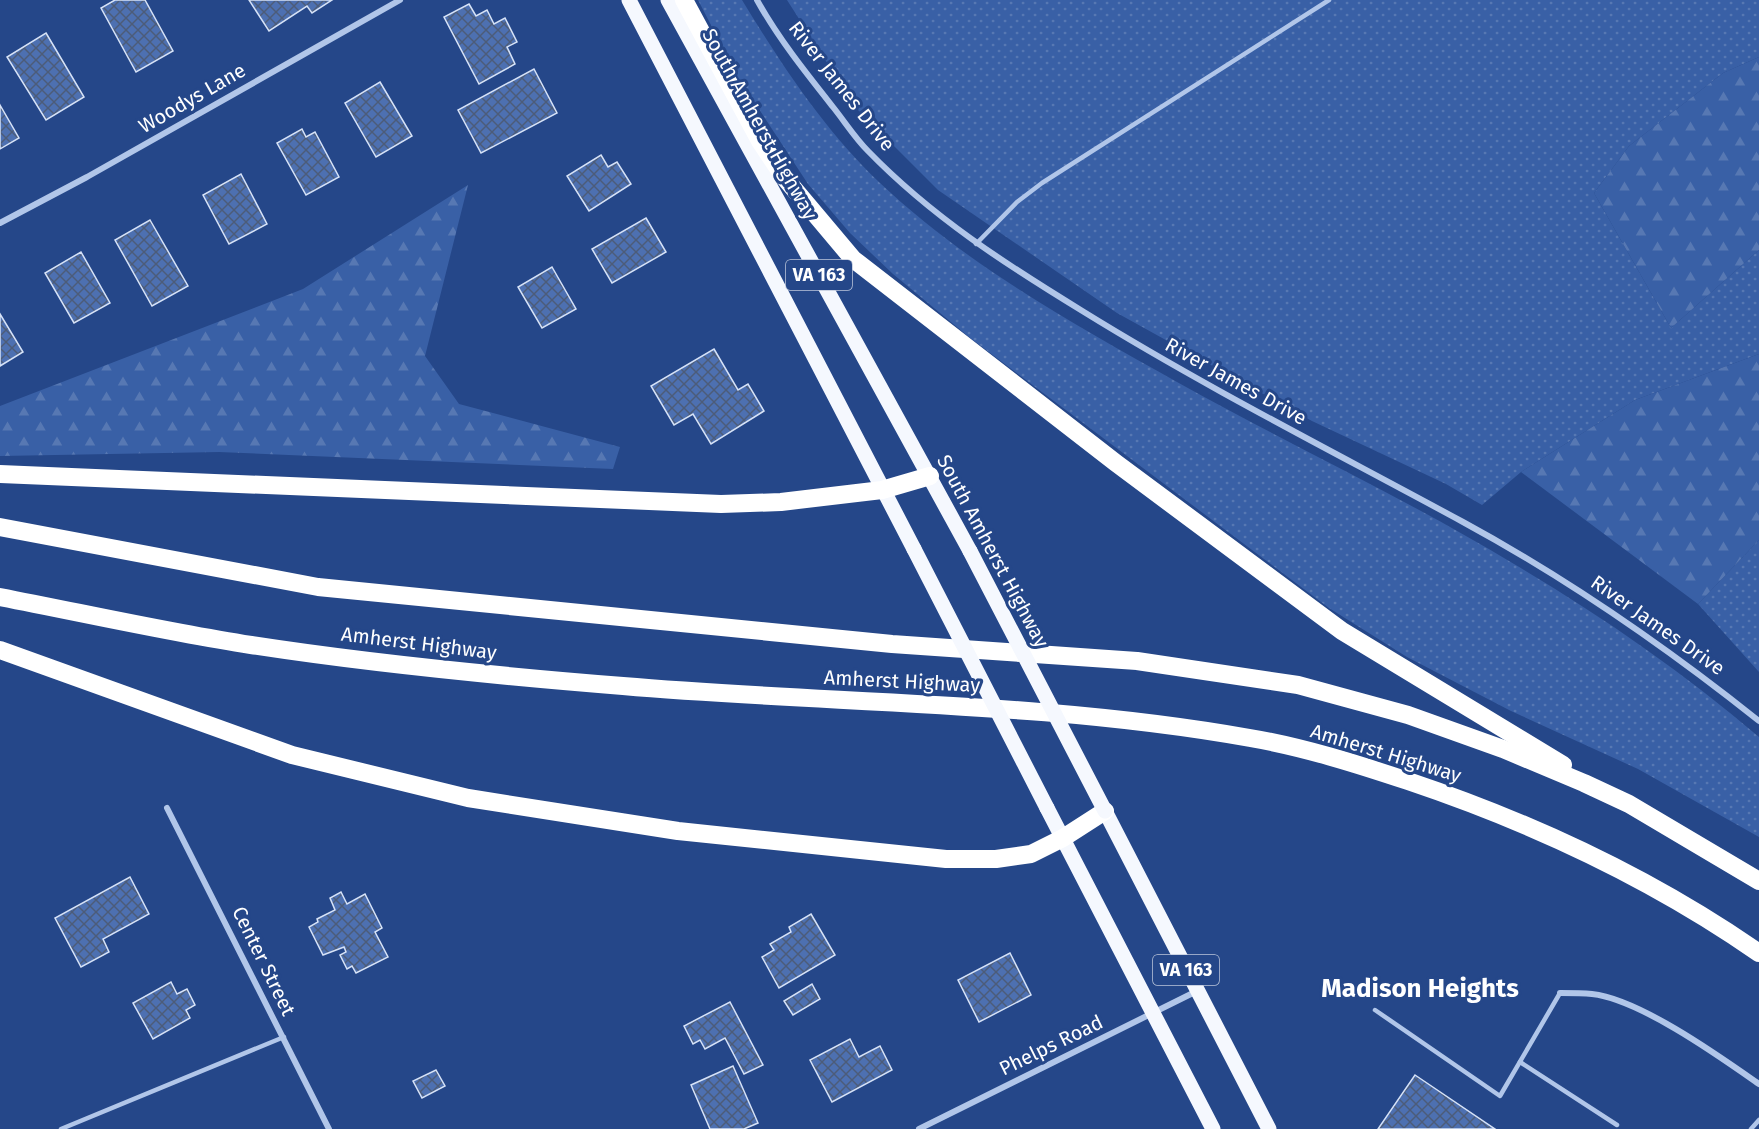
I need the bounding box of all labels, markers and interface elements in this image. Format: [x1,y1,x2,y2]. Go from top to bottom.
street label: River James Drive [784,16,900,156]
street label: South Amherst Highway [697,24,823,224]
street label: Woodys Lane [134,58,250,138]
road number: VA 163 [786,260,852,290]
street label: River James Drive [1161,332,1311,430]
street label: South Amherst Highway [932,451,1054,652]
street label: River James Drive [1586,570,1730,680]
street label: Amherst Highway [340,622,498,664]
street label: Amherst Highway [823,665,981,697]
street label: Amherst Highway [1308,719,1464,787]
street label: Center Street [227,902,301,1020]
road number: VA 163 [1153,955,1219,985]
district label: Madison Heights [1321,973,1519,1004]
street label: Phelps Road [995,1010,1107,1080]

